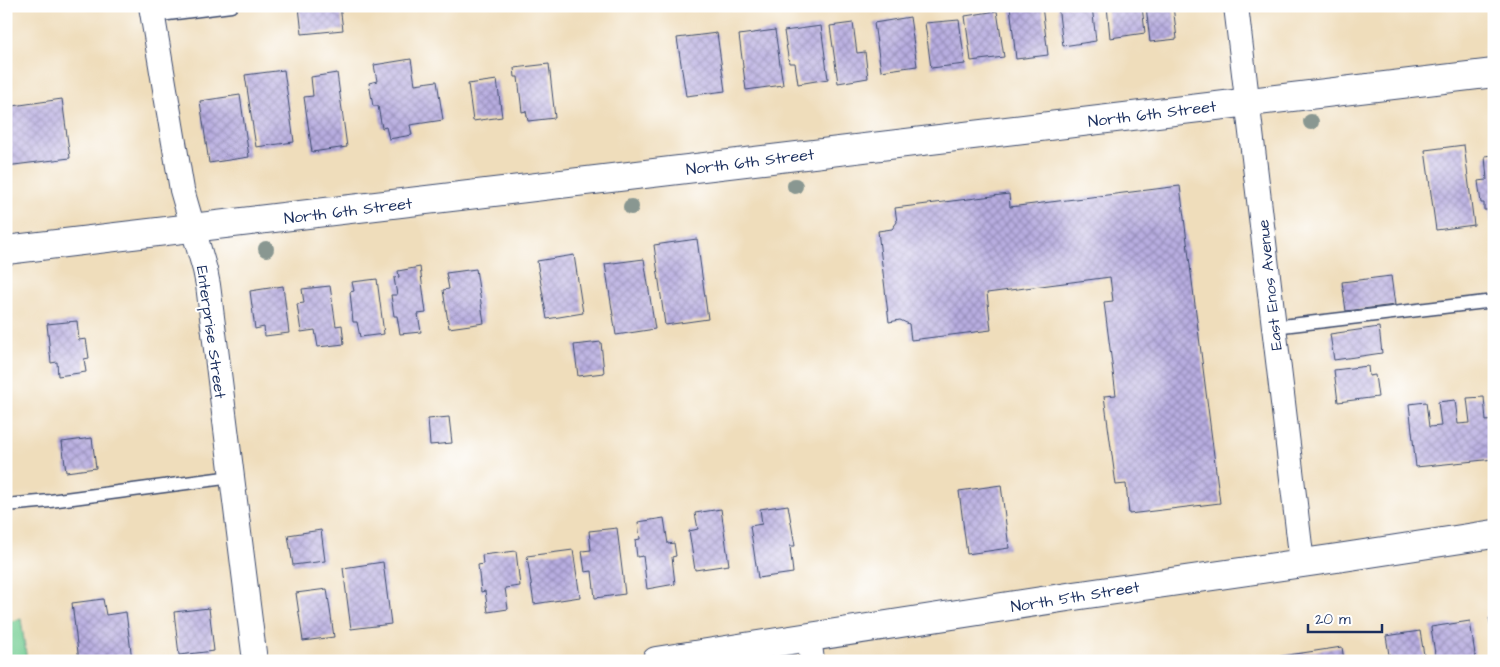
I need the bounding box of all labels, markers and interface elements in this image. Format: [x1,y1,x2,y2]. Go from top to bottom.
street label: North 6th Street [1087,95,1218,133]
street label: North 6th Street [685,143,816,181]
street label: North 6th Street [283,192,414,230]
street label: East Enos Avenue [1252,218,1288,351]
street label: Enterprise Street [191,264,231,401]
street label: North 5th Street [1009,576,1142,618]
scale bar [1308,602,1381,634]
text: 20 m [1315,609,1351,630]

